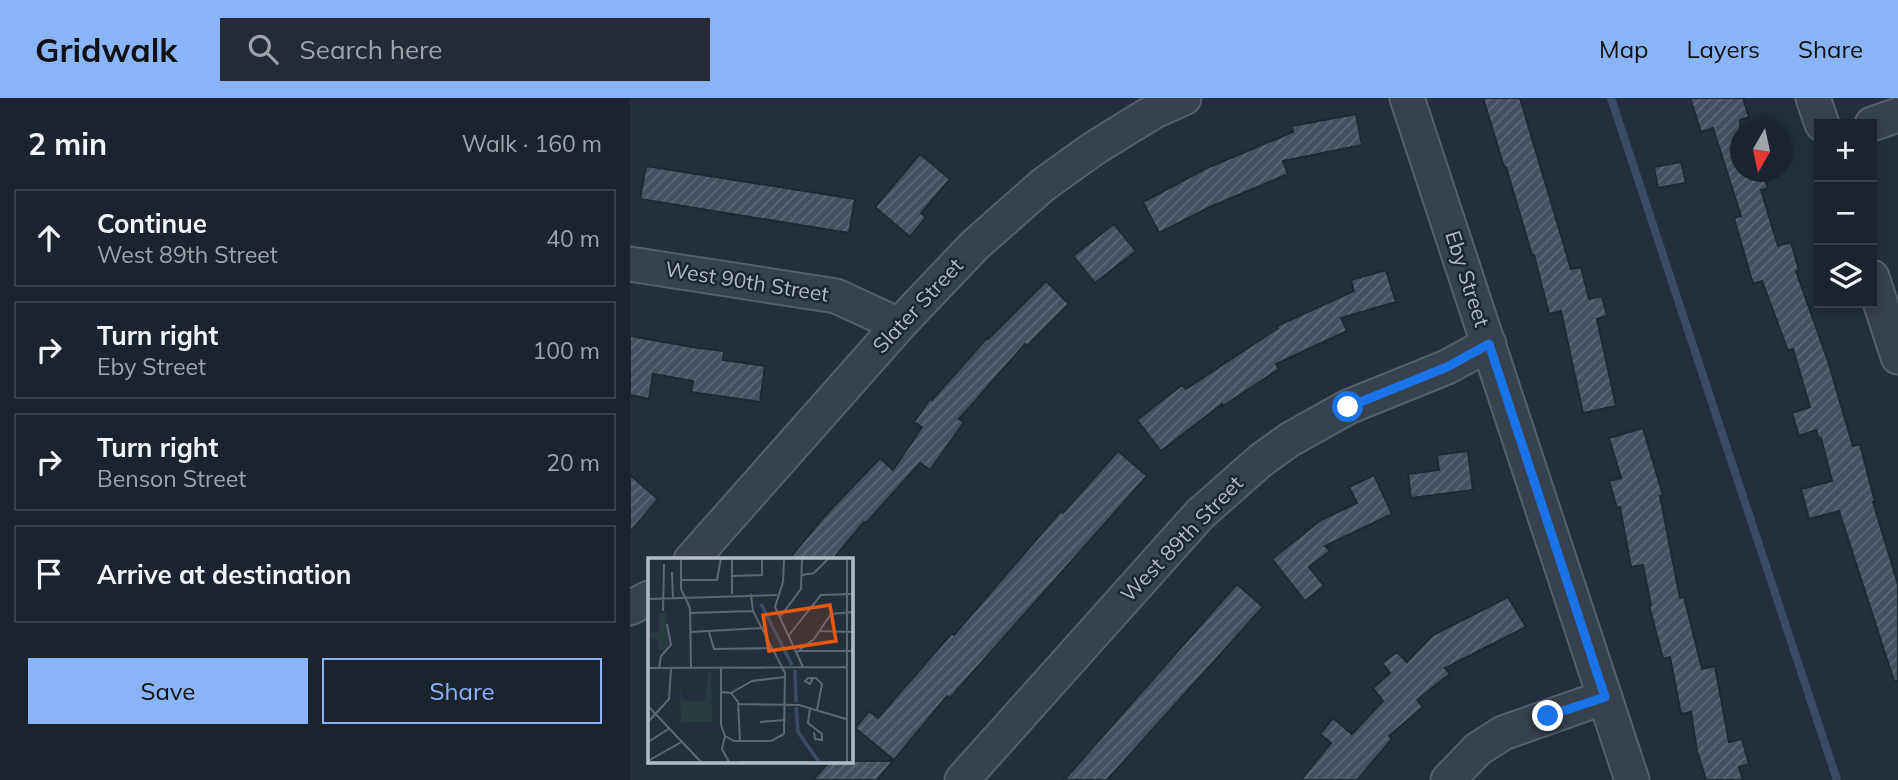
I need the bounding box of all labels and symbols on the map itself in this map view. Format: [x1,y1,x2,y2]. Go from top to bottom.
north arrow [1730,119,1793,182]
street label: Eby Street [1440,227,1496,330]
street label: Slater Street [867,252,968,358]
street label: West 90th Street [664,255,831,307]
route start [1332,391,1363,422]
street label: West 89th Street [1115,470,1248,607]
inset map [648,558,852,762]
route end [1532,700,1563,731]

